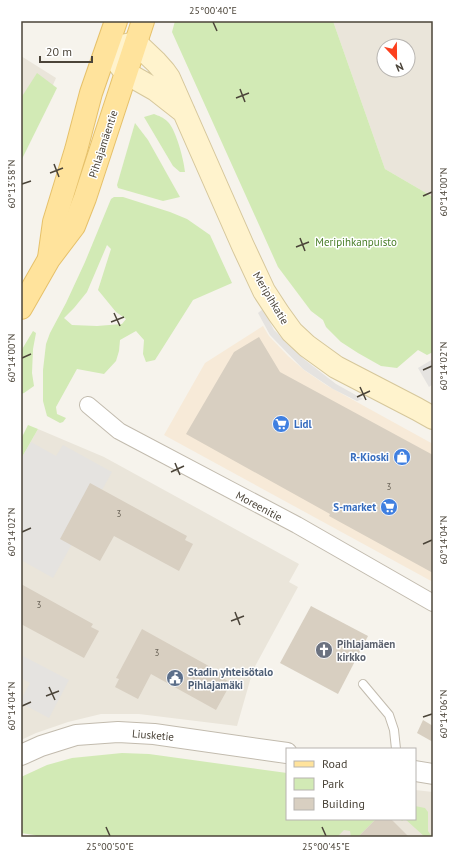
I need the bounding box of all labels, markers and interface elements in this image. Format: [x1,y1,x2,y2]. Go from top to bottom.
text: 25°00'40"E [189,4,237,17]
scale bar [40,38,92,64]
north arrow [376,38,416,78]
text: 20 m [46,44,72,59]
text: N [394,59,406,75]
street label: Pihlajamäentie [85,108,121,180]
text: 60°13'58"N [5,159,18,209]
text: 60°14'00"N [437,167,450,217]
park label: Meripihkanpuisto [315,235,397,249]
street label: Meripihkatie [250,269,292,327]
text: 60°14'00"N [5,333,18,383]
text: 60°14'02"N [437,341,450,391]
supermarket icon: Lidl [271,414,291,434]
place label: Lidl [294,417,313,431]
shop icon: R-Kioski [392,447,412,467]
place label: R-Kioski [350,450,389,464]
house number: 3 [387,481,392,492]
street label: Moreenitie [233,488,285,524]
supermarket icon: S-market [379,497,399,517]
place label: S-market [333,500,376,514]
text: 60°14'02"N [5,507,18,557]
house number: 3 [117,508,122,519]
text: 60°14'04"N [437,515,450,565]
house number: 3 [37,599,42,610]
place label: Pihlajamäen kirkko [337,637,395,664]
church icon: Pihlajamäen kirkko [314,640,334,660]
house number: 3 [155,647,160,658]
place label: Stadin yhteisötalo Pihlajamäki [188,665,273,692]
public building icon: Stadin yhteisötalo Pihlajamäki [165,668,185,688]
text: 60°14'04"N [5,681,18,731]
text: 60°14'06"N [437,689,450,739]
street label: Liusketie [131,726,175,744]
legend [286,748,416,820]
text: Road [322,756,347,771]
text: Park [322,776,344,791]
text: Building [322,796,365,811]
text: 25°00'50"E [86,840,134,853]
text: 25°00'45"E [302,840,350,853]

